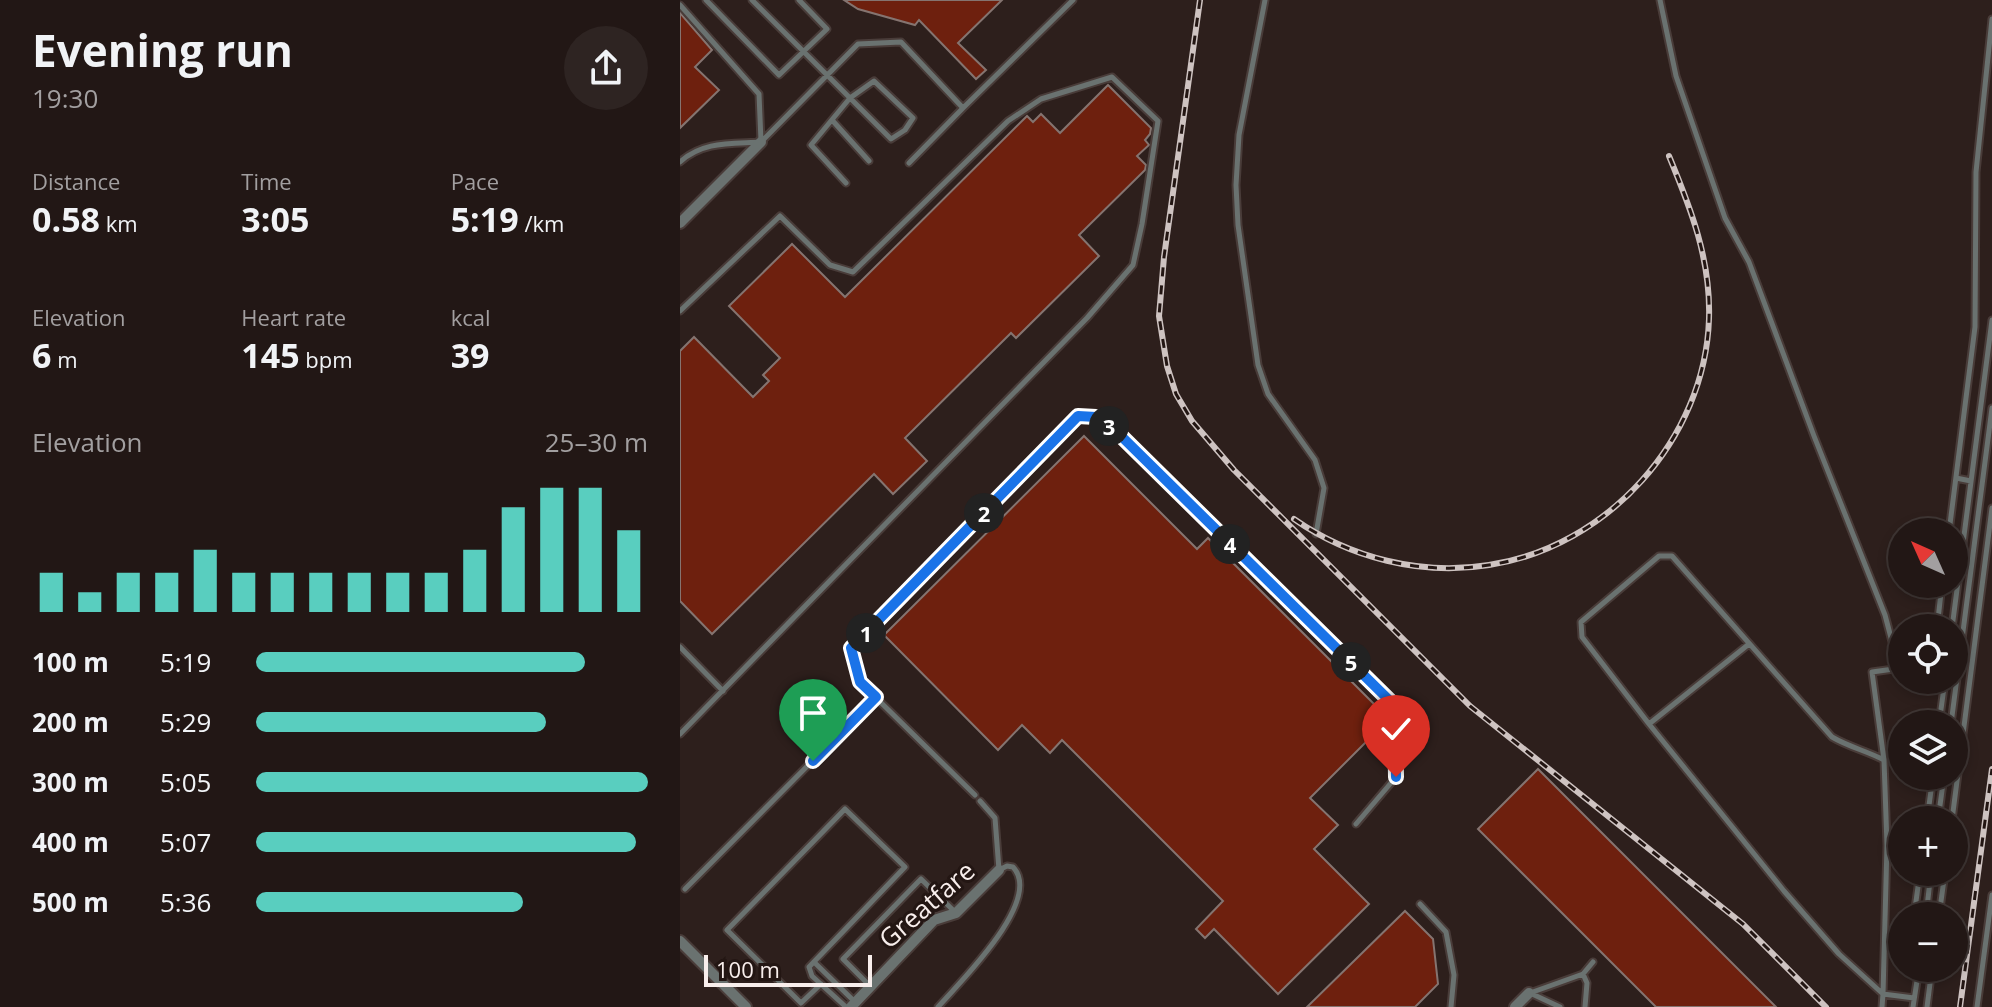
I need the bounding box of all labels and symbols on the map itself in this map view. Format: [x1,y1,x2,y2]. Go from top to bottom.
pin: 3 [1089,406,1129,446]
pin: 2 [964,493,1004,533]
north arrow [1888,518,1968,598]
pin: 4 [1210,524,1250,564]
pin: 1 [846,613,886,653]
pin: 5 [1331,642,1371,682]
pin [779,679,847,761]
pin [1362,695,1430,777]
street label: Greatfare [871,853,982,956]
scale bar [704,951,872,987]

